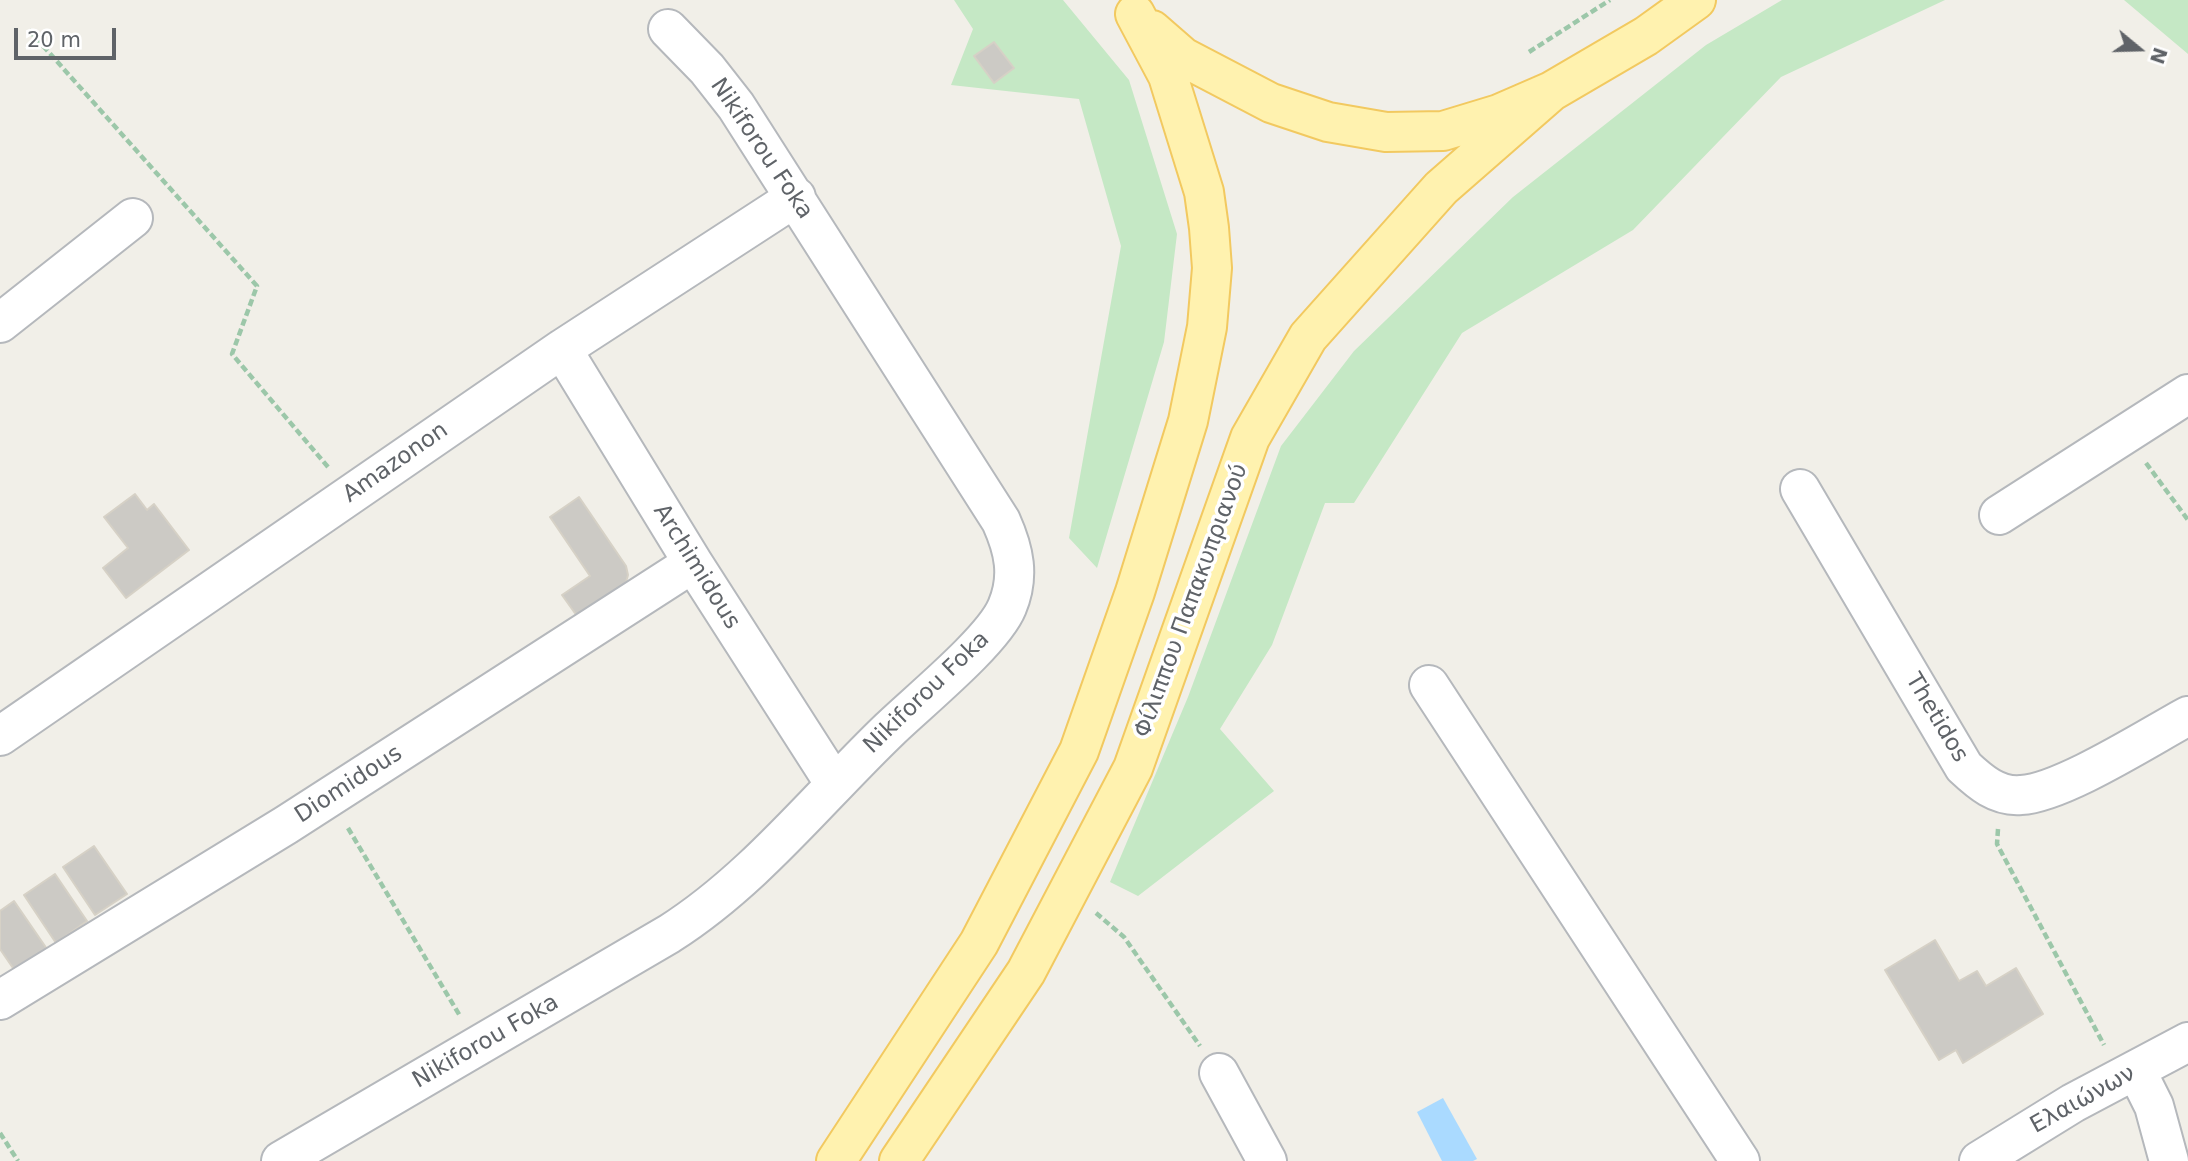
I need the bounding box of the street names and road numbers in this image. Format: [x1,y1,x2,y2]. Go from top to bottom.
street label: Nikiforou Foka [704,73,818,225]
street label: Amazonon [338,417,454,509]
street label: Φίλιππου Παπακυπριανού [1130,460,1254,742]
street label: Archimidous [647,499,745,635]
street label: Nikiforou Foka [858,626,996,760]
street label: Thetidos [1899,669,1973,767]
street label: Diomidous [290,740,408,830]
street label: Nikiforou Foka [408,989,564,1095]
street label: Ελαιώνων [2026,1060,2140,1140]

